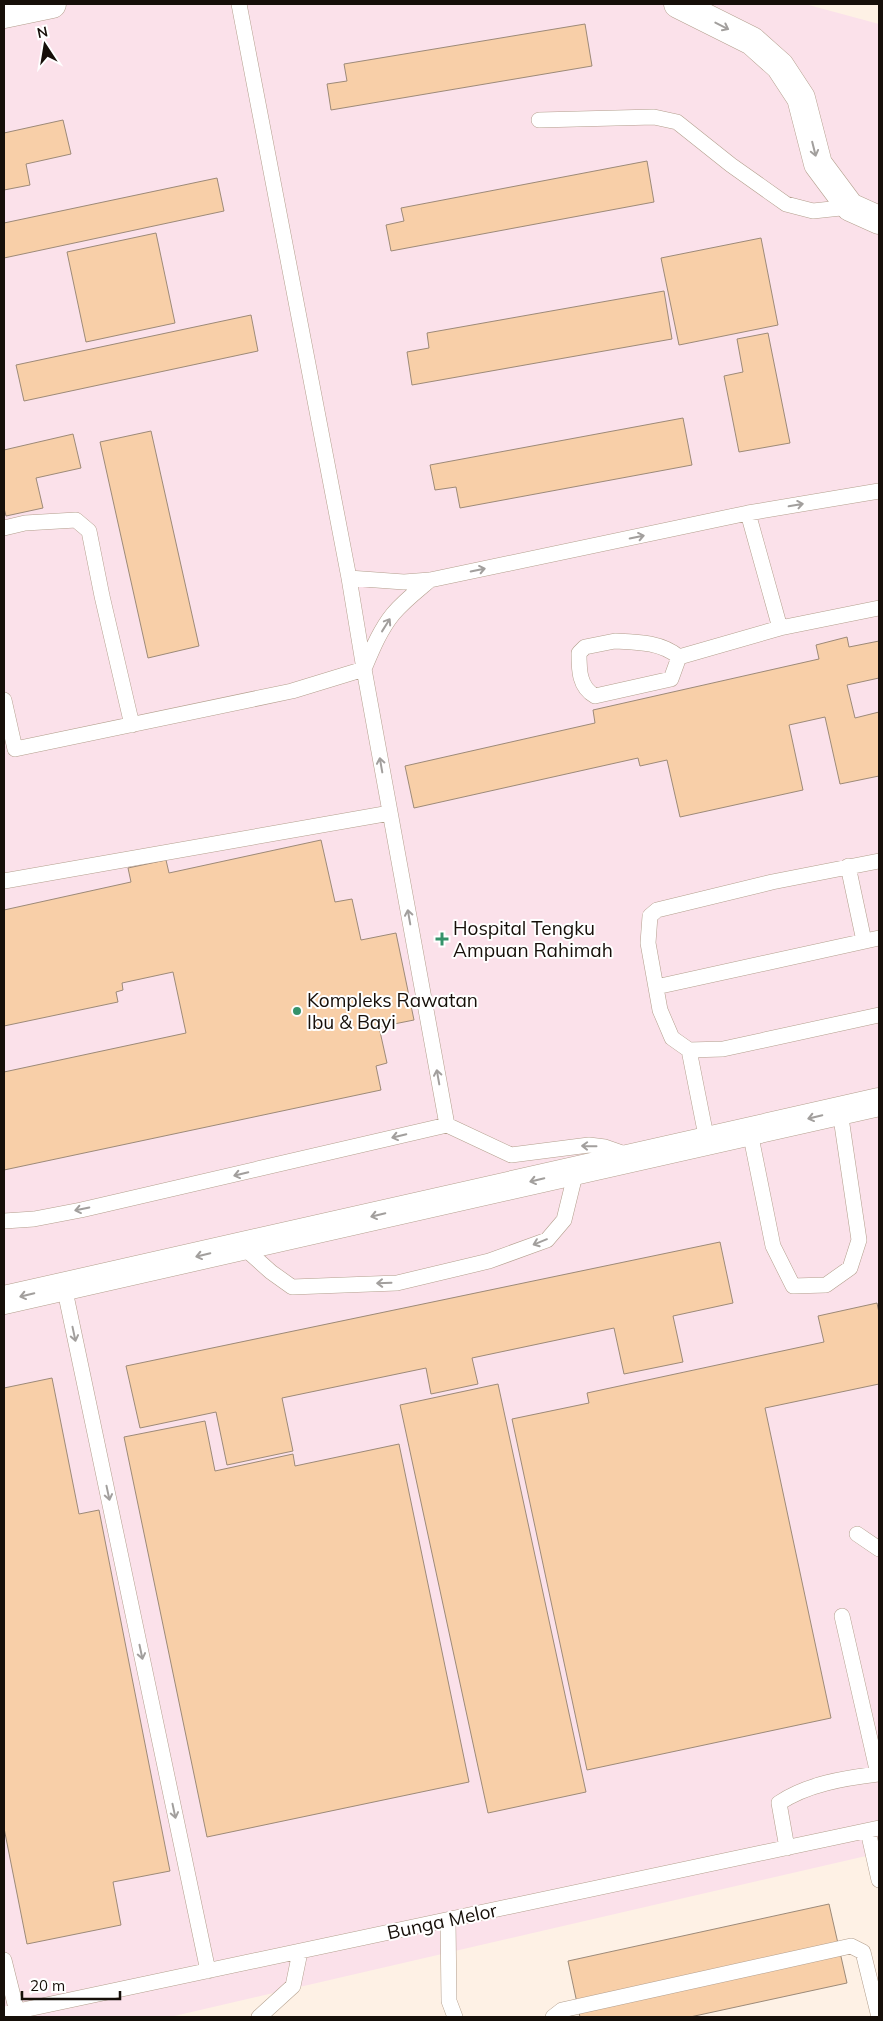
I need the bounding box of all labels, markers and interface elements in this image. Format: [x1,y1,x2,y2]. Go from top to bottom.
north arrow [20,20,70,70]
text: N [35,22,49,42]
one-way arrow [714,22,729,31]
one-way arrow [810,141,819,157]
one-way arrow [788,500,804,510]
one-way arrow [629,531,645,541]
one-way arrow [470,565,486,574]
one-way arrow [381,619,391,633]
one-way arrow [376,757,385,773]
one-way arrow [403,910,413,926]
place label: Hospital Tengku Ampuan Rahimah [453,916,613,962]
marker: Hospital Tengku Ampuan Rahimah [435,932,449,946]
place label: Kompleks Rawatan Ibu & Bayi [307,988,478,1034]
marker: Kompleks Rawatan Ibu & Bayi [291,1005,303,1017]
one-way arrow [432,1070,442,1086]
one-way arrow [807,1113,823,1122]
one-way arrow [392,1132,408,1141]
one-way arrow [581,1141,597,1151]
one-way arrow [233,1170,249,1179]
one-way arrow [529,1176,545,1185]
one-way arrow [75,1205,91,1214]
one-way arrow [371,1211,387,1221]
one-way arrow [533,1238,548,1247]
one-way arrow [195,1251,211,1260]
one-way arrow [376,1279,392,1288]
one-way arrow [19,1290,35,1300]
one-way arrow [70,1325,79,1341]
one-way arrow [103,1485,113,1501]
one-way arrow [137,1644,146,1660]
one-way arrow [170,1803,179,1819]
street label: Bunga Melor [385,1898,499,1944]
scale bar [22,1968,120,2000]
text: 20 m [30,1976,65,1995]

